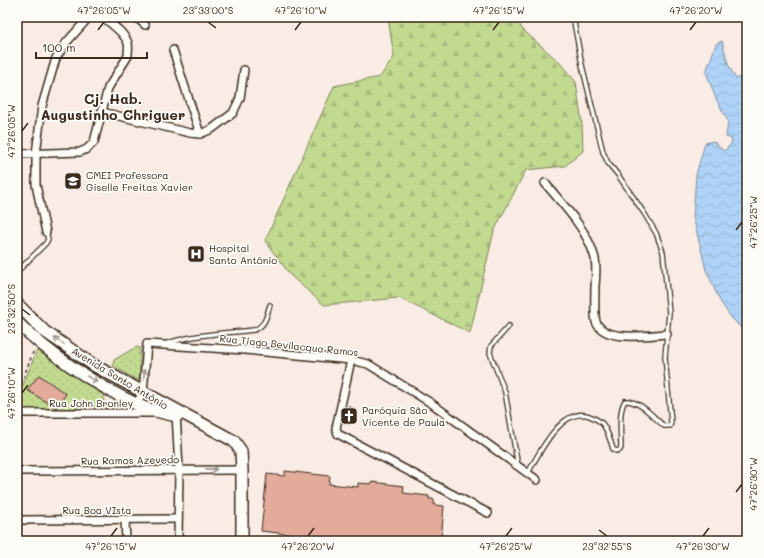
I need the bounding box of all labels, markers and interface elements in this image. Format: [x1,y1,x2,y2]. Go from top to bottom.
text: 47°26'05"W [77,3,131,17]
text: 23°33'00"S [183,3,234,17]
text: 47°26'10"W [275,3,327,17]
text: 47°26'15"W [473,3,525,17]
text: 47°26'20"W [669,3,723,17]
scale bar [36,34,147,60]
text: 100 m [42,39,76,55]
district label: Cj. Hab. Augustinho Chriguer [41,89,185,124]
text: 47°26'05"W [4,104,18,158]
place label: CMEI Professora Giselle Freitas Xavier [86,168,193,194]
school or university icon: CMEI Professora Giselle Freitas Xavier [63,171,83,191]
text: 47°26'25"W [746,195,760,248]
place label: Hospital Santo Antônio [209,241,277,267]
hospital icon: Hospital Santo Antônio [186,244,206,264]
text: 23°32'50"S [4,284,18,334]
street label: Rua Tiago Bevilacqua Ramos [219,331,359,359]
one-way arrow [53,337,65,345]
street label: Avenida Santo Antônio [69,344,171,412]
text: 47°26'10"W [4,367,18,419]
one-way arrow [141,369,148,382]
one-way arrow [86,376,98,384]
street label: Rua John Bronley [49,396,133,410]
place label: Paróquia São Vicente de Paula [362,403,445,429]
church icon: Paróquia São Vicente de Paula [339,406,359,426]
street label: Rua Ramos Azevedo [81,452,179,468]
text: 47°26'30"W [746,457,760,511]
one-way arrow [204,465,217,473]
street label: Rua Boa VIsta [62,503,132,517]
text: 47°26'15"W [85,539,137,553]
text: 47°26'20"W [281,539,335,553]
text: 47°26'25"W [480,539,533,553]
text: 23°32'55"S [582,539,632,553]
text: 47°26'30"W [676,539,730,553]

